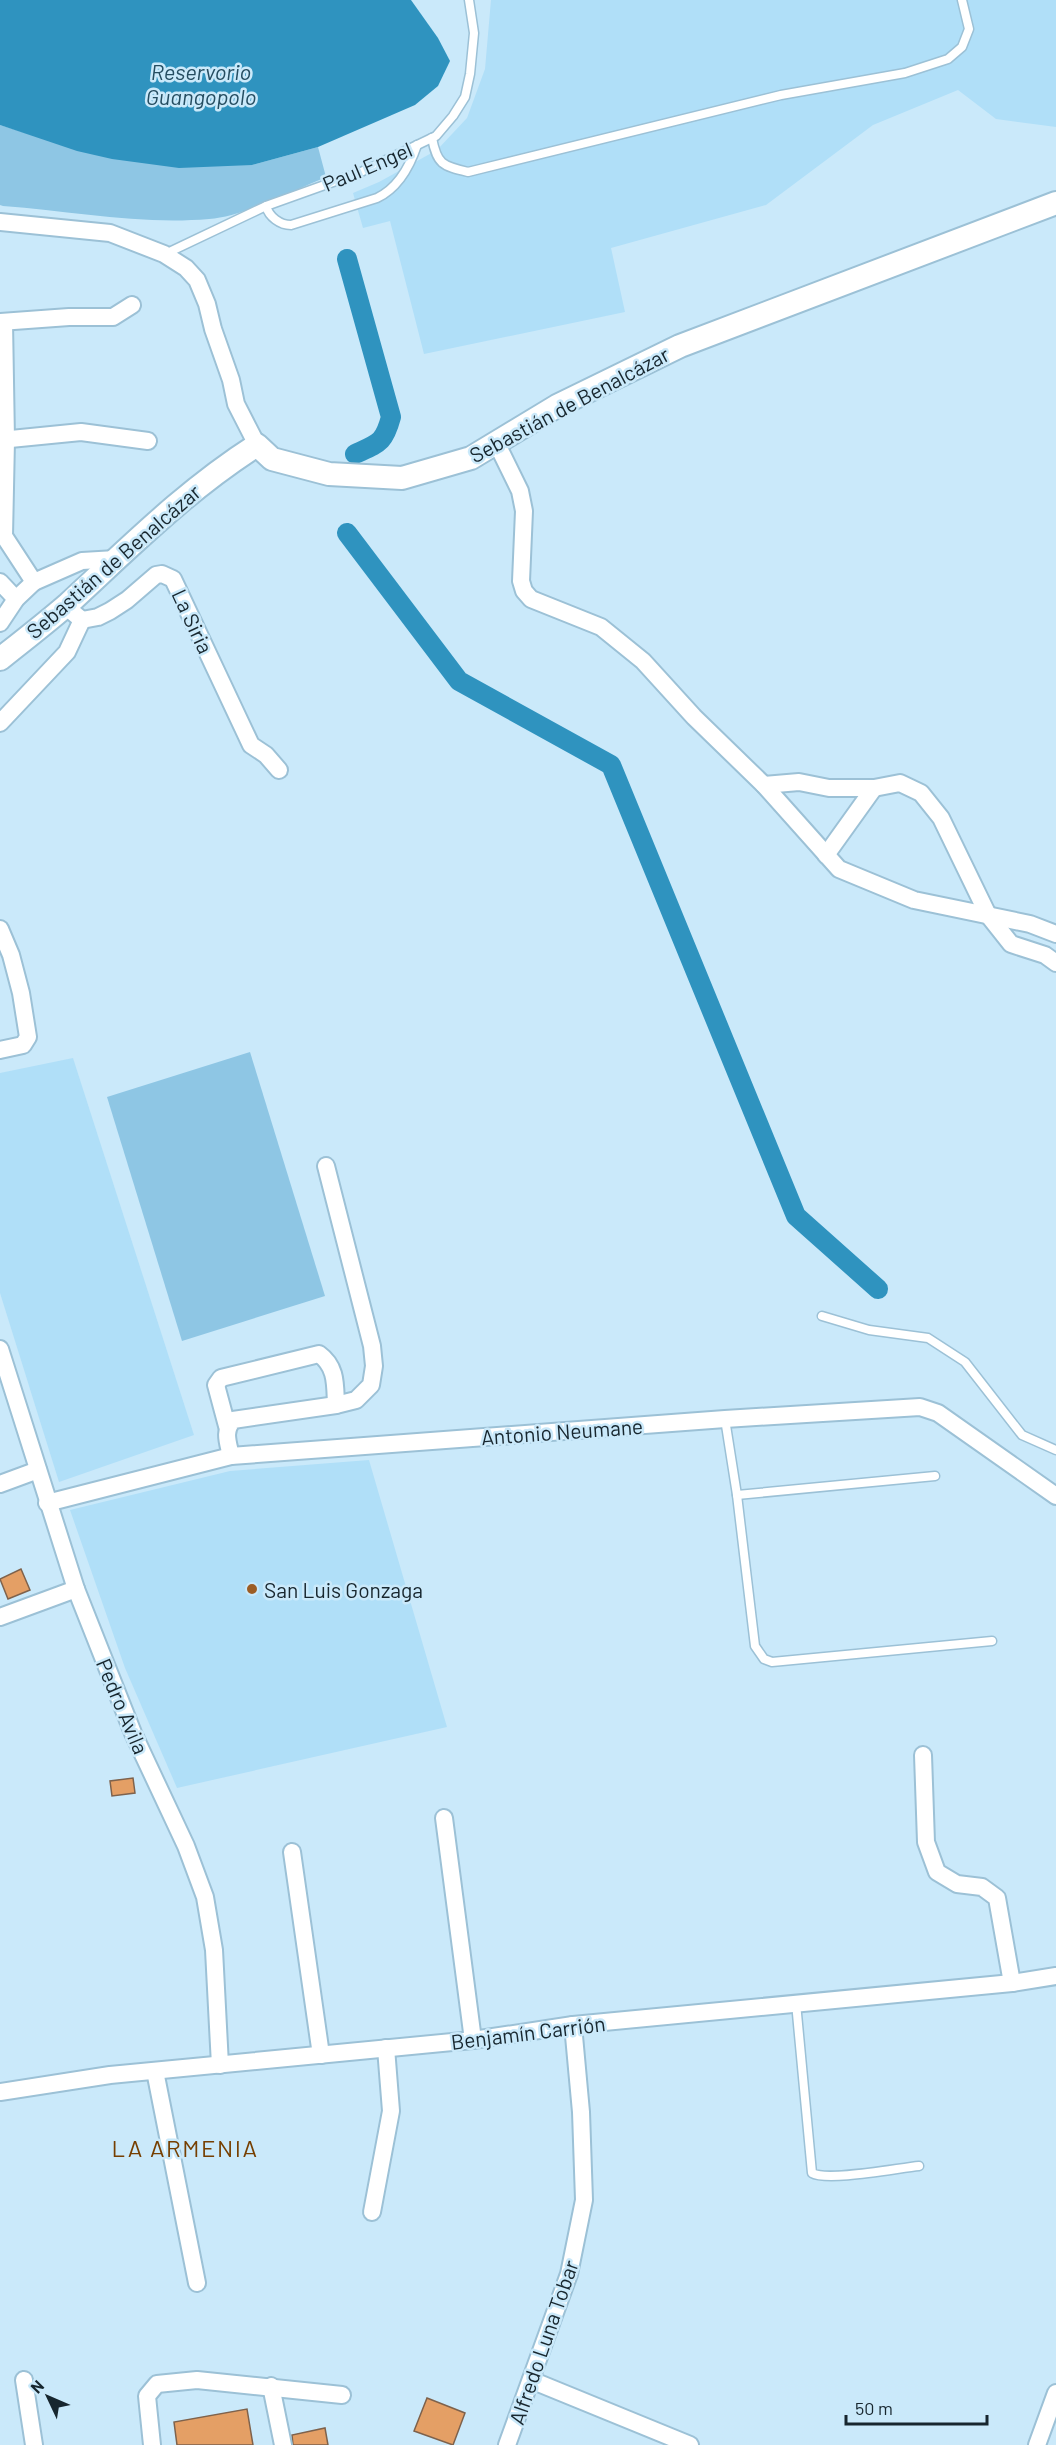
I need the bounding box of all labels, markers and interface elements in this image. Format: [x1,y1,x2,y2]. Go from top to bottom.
water label: Reservorio Guangopolo [146,58,256,109]
street label: Paul Engel [319,136,415,196]
street label: Sebastián de Benalcázar [465,341,673,467]
street label: Sebastián de Benalcázar [21,478,205,643]
street label: La Siria [167,585,219,657]
street label: Antonio Neumane [480,1413,644,1449]
place label: San Luis Gonzaga [264,1577,423,1602]
marker: San Luis Gonzaga [245,1582,259,1596]
street label: Pedro Avila [92,1655,154,1757]
street label: Benjamín Carrión [449,2010,607,2054]
district label: LA ARMENIA [112,2133,258,2162]
street label: Alfredo Luna Tobar [503,2256,583,2427]
north arrow [18,2367,78,2427]
text: N [26,2376,47,2397]
scale bar [846,2388,987,2426]
text: 50 m [855,2397,893,2419]

